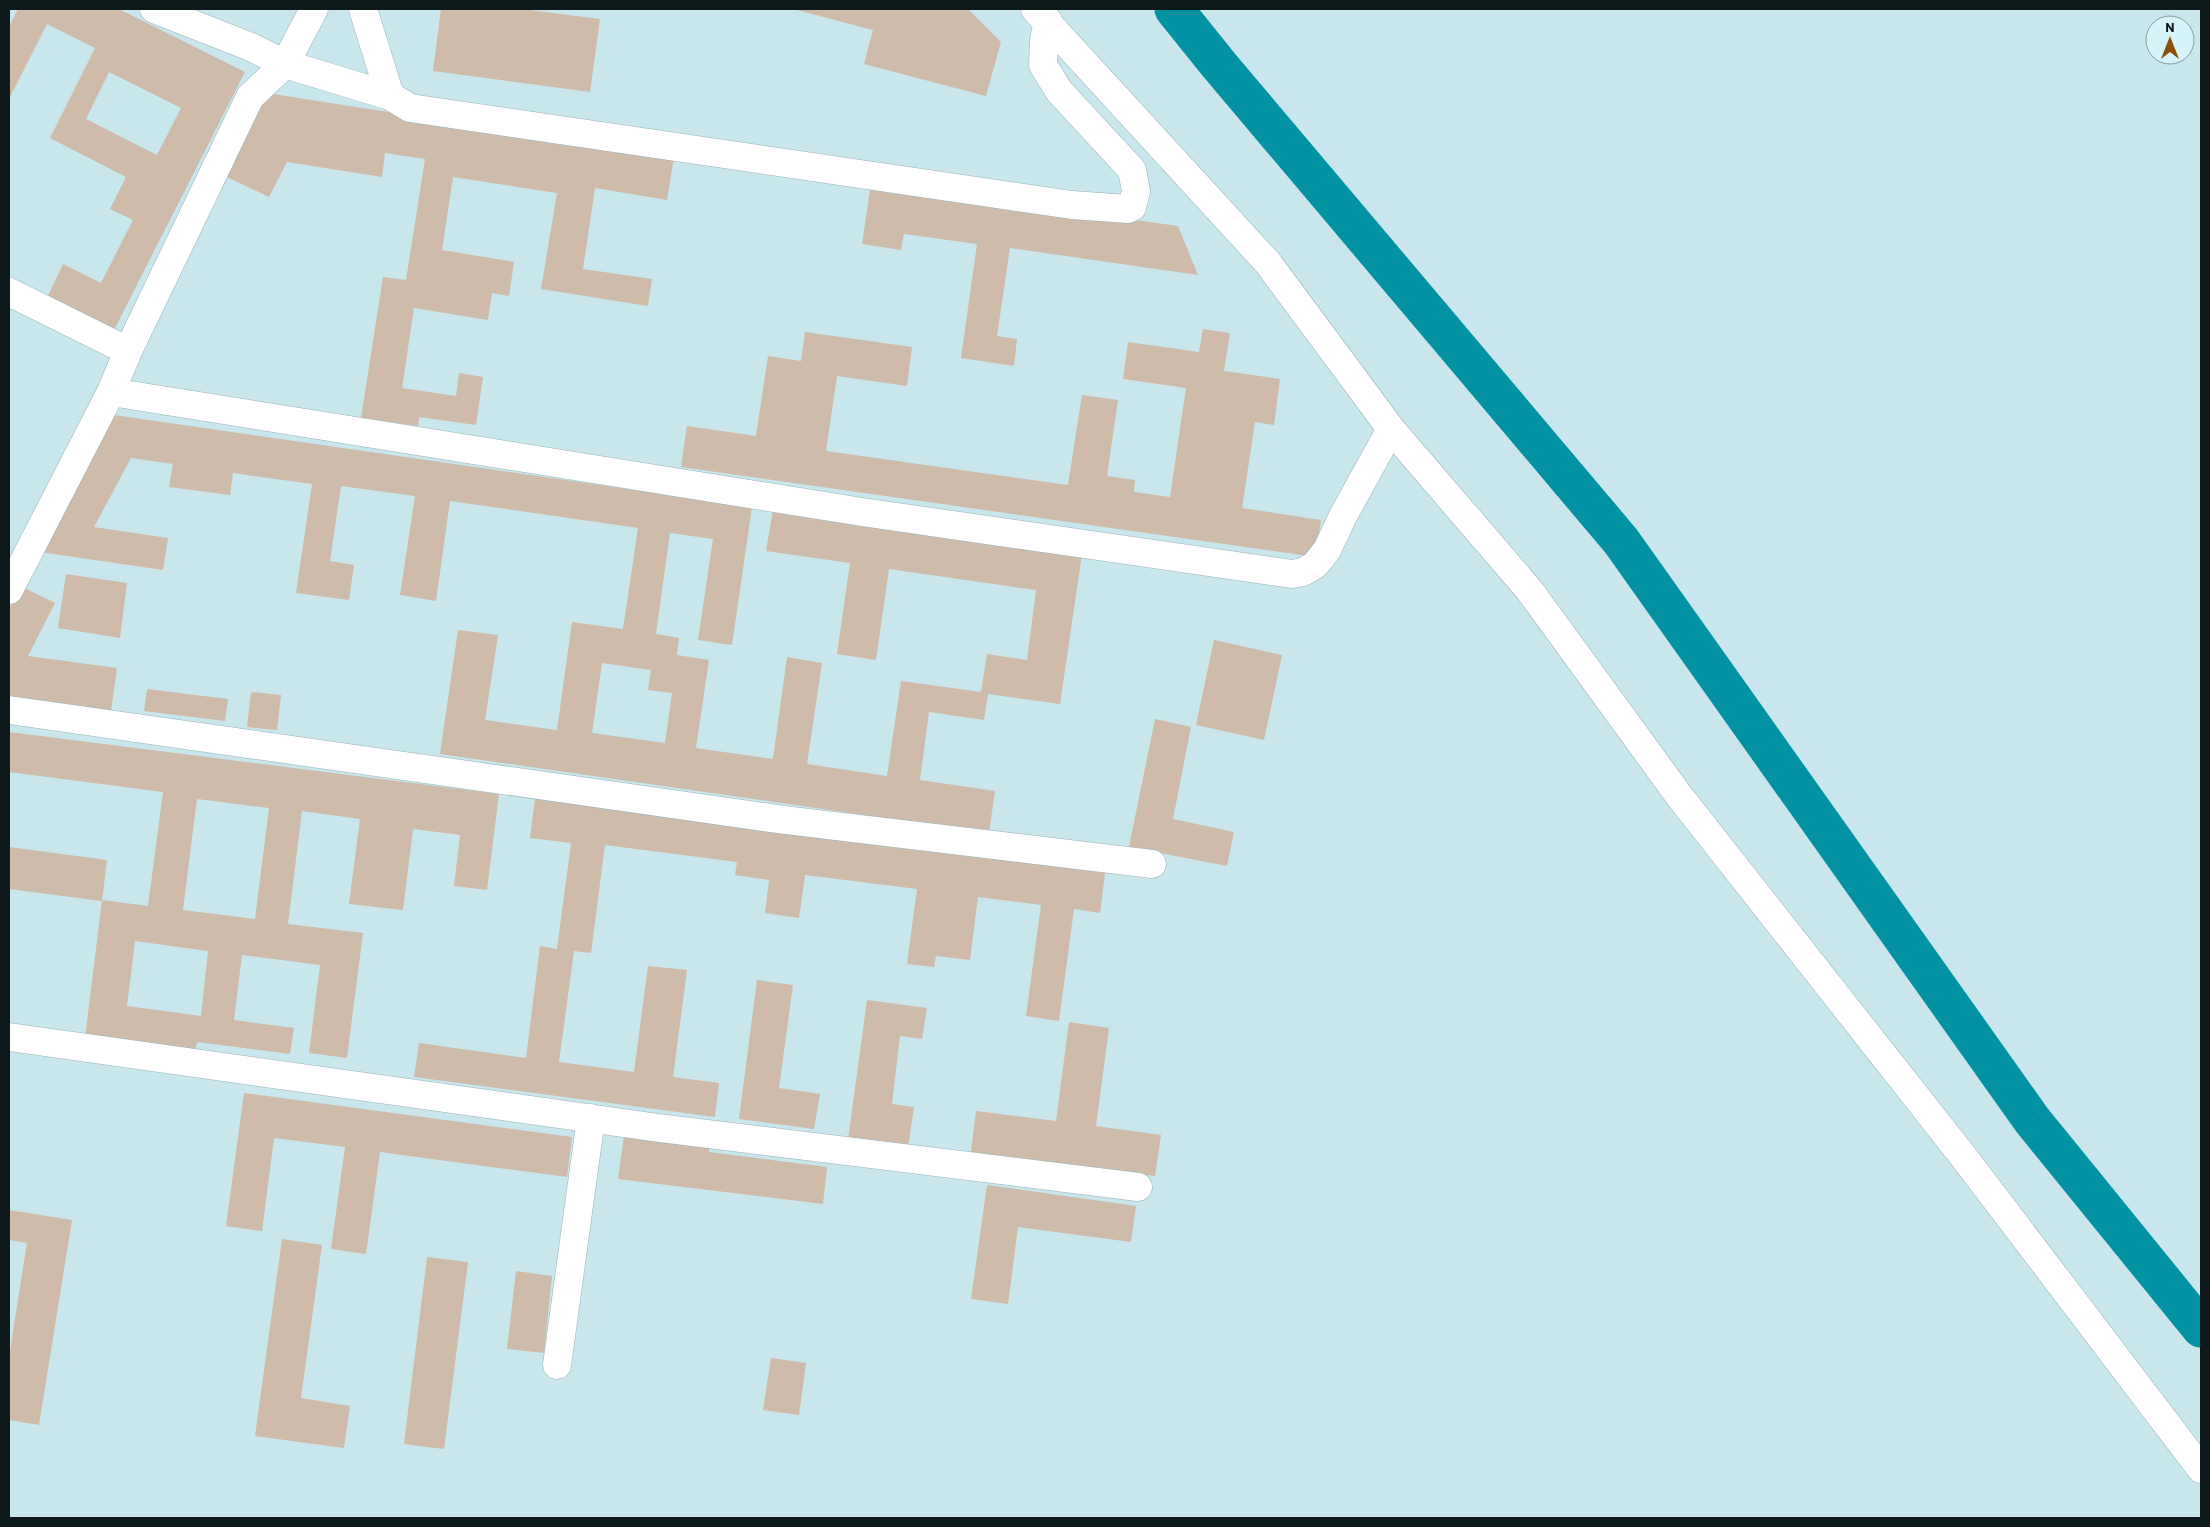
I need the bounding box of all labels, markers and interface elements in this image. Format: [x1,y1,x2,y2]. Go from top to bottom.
north arrow [2145,15,2195,65]
text: N [2165,18,2175,35]

